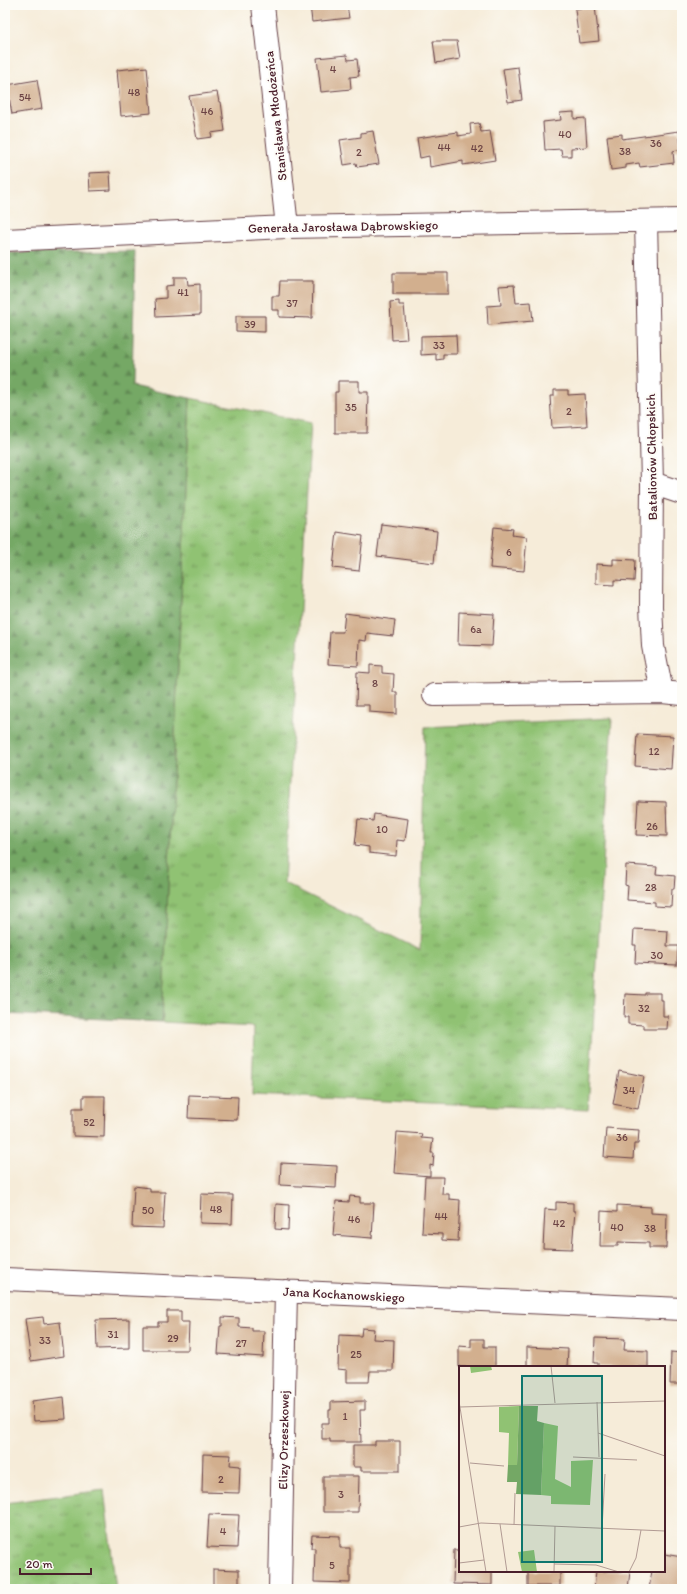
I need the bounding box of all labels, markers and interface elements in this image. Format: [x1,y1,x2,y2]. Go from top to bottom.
street label: Stanisława Młodożeńca [261,50,290,181]
house number: 4 [330,63,337,76]
house number: 48 [128,86,140,99]
house number: 54 [19,91,32,104]
house number: 46 [201,105,213,118]
house number: 40 [558,128,572,141]
house number: 36 [650,137,662,150]
house number: 44 [437,141,451,154]
house number: 42 [471,142,483,155]
house number: 38 [619,145,631,158]
house number: 2 [356,146,362,159]
street label: Generała Jarosława Dąbrowskiego [248,217,439,236]
house number: 41 [177,286,189,299]
house number: 37 [286,297,298,310]
house number: 39 [244,318,256,331]
house number: 33 [433,339,445,352]
street label: Batalionów Chłopskich [643,393,660,521]
house number: 35 [345,401,357,414]
house number: 2 [566,405,572,418]
house number: 6 [506,546,512,559]
house number: 6a [470,623,482,636]
house number: 8 [372,677,378,690]
house number: 12 [649,745,660,758]
house number: 26 [646,820,658,833]
house number: 10 [376,823,388,836]
house number: 28 [645,881,657,894]
house number: 30 [651,949,664,962]
house number: 32 [638,1002,650,1015]
house number: 34 [623,1084,636,1097]
house number: 52 [83,1116,95,1129]
house number: 36 [616,1131,628,1144]
house number: 48 [210,1203,222,1216]
house number: 50 [142,1204,154,1217]
house number: 44 [434,1210,448,1223]
house number: 46 [348,1213,360,1226]
house number: 42 [553,1217,565,1230]
house number: 40 [610,1221,624,1234]
house number: 38 [644,1222,656,1235]
street label: Jana Kochanowskiego [283,1284,406,1305]
house number: 31 [107,1328,119,1341]
house number: 29 [167,1332,179,1345]
house number: 33 [39,1334,51,1347]
house number: 27 [235,1337,247,1350]
house number: 25 [350,1348,362,1361]
inset map [459,1366,665,1572]
street label: Elizy Orzeszkowej [275,1390,292,1490]
house number: 1 [342,1410,348,1423]
house number: 2 [218,1473,224,1486]
house number: 3 [338,1488,344,1501]
house number: 4 [220,1525,227,1538]
scale bar [20,1550,91,1576]
text: 20 m [26,1557,53,1571]
house number: 5 [329,1559,335,1572]

